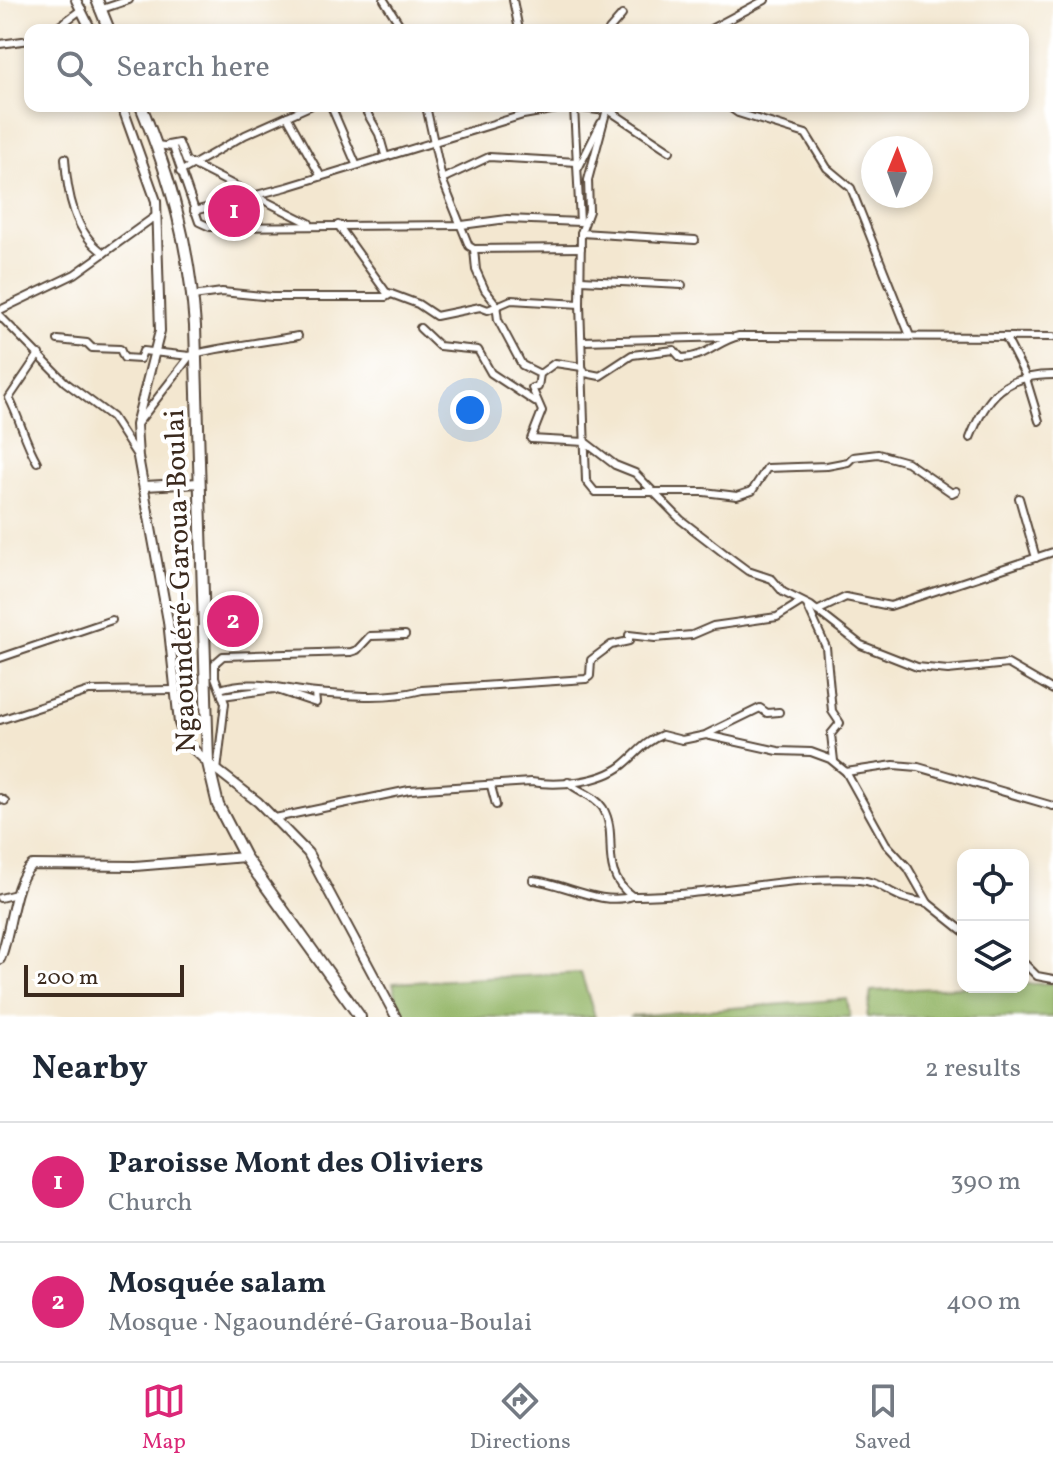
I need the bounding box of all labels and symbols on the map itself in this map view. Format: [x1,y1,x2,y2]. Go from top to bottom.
north arrow [861,136,933,208]
pin: 1 [208,181,260,241]
your location [450,390,490,430]
street label: Ngaoundéré-Garoua-Boulai [156,409,207,753]
pin: 2 [207,591,259,651]
scale bar [24,961,184,997]

